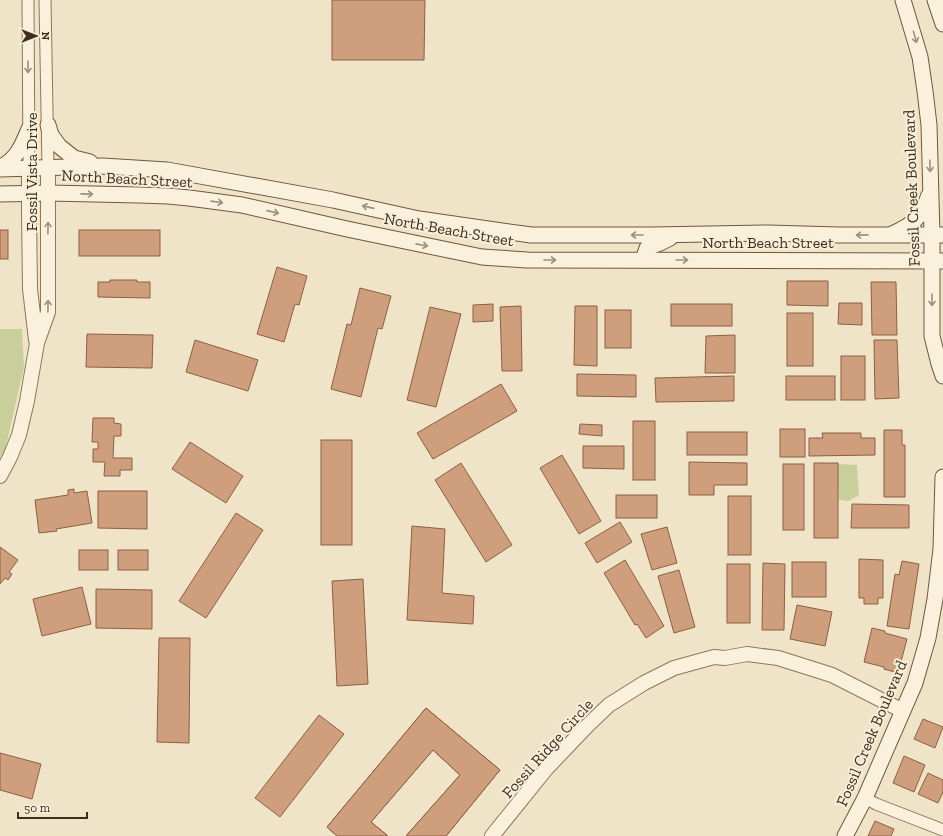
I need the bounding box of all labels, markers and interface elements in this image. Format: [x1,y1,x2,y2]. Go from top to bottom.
north arrow [16,16,56,56]
one-way arrow [911,30,919,43]
text: N [39,32,52,41]
one-way arrow [24,60,32,73]
street label: Fossil Creek Boulevard [899,109,924,267]
street label: Fossil Vista Drive [22,112,41,232]
one-way arrow [926,159,933,172]
street label: North Beach Street [61,166,193,191]
one-way arrow [80,190,93,197]
one-way arrow [210,198,223,206]
one-way arrow [362,203,375,211]
one-way arrow [267,209,280,217]
street label: North Beach Street [382,209,515,250]
one-way arrow [44,222,52,235]
one-way arrow [631,231,644,239]
one-way arrow [856,231,869,239]
street label: North Beach Street [702,233,834,252]
one-way arrow [415,241,428,249]
one-way arrow [543,256,556,264]
one-way arrow [675,256,688,264]
one-way arrow [928,293,936,306]
one-way arrow [44,300,52,313]
street label: Fossil Creek Boulevard [832,657,911,809]
street label: Fossil Ridge Circle [498,695,597,802]
scale bar [18,794,87,820]
text: 50 m [24,801,51,815]

